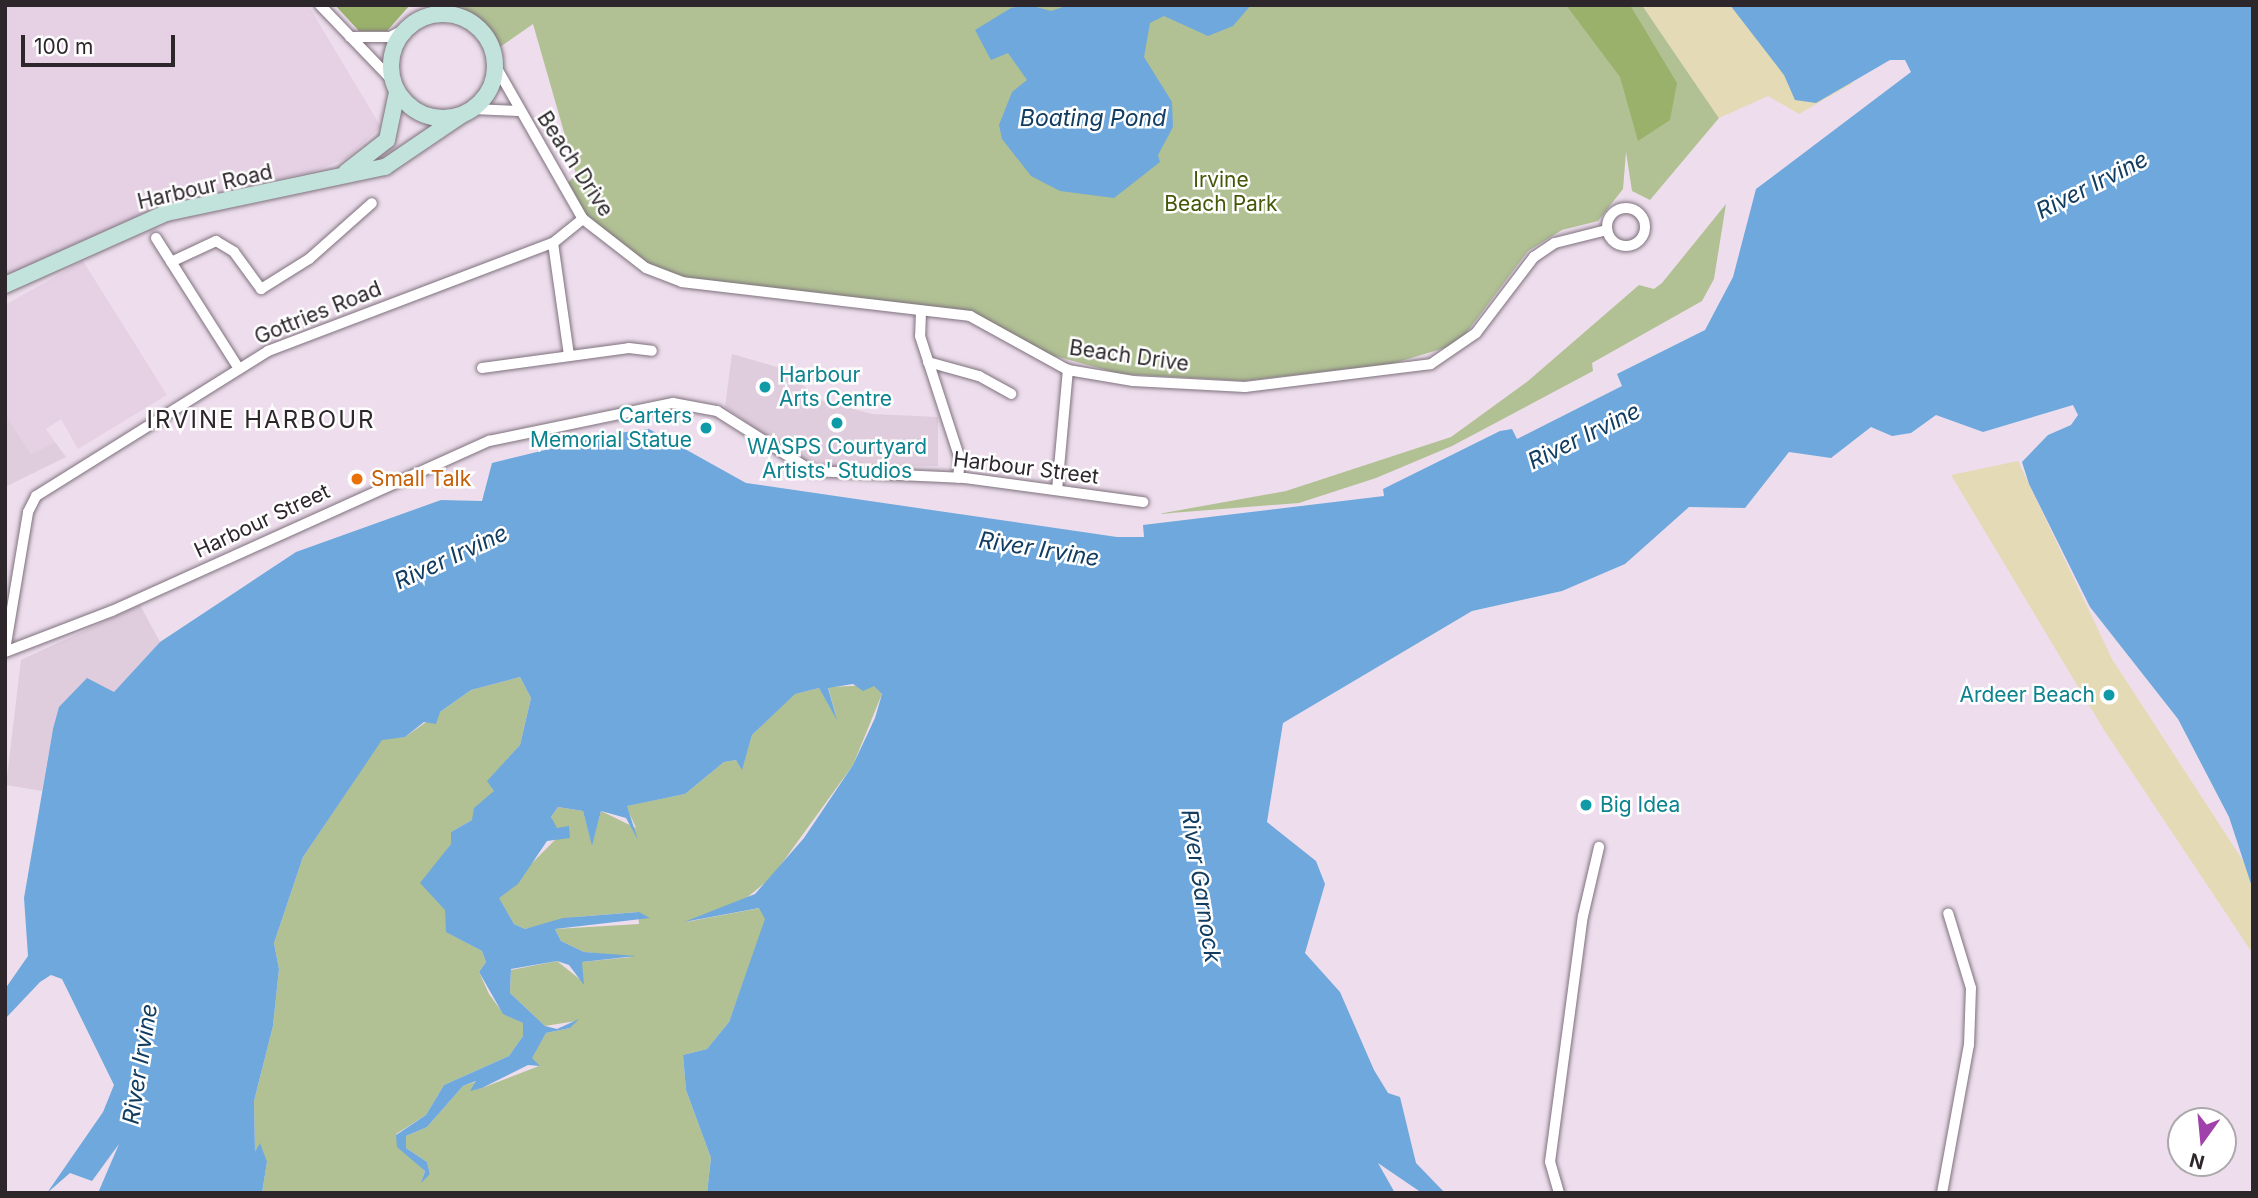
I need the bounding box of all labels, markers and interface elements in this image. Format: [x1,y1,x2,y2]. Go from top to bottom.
scale bar [24,21,178,65]
text: 100 m [34,34,93,59]
water label: Boating Pond [1020,104,1166,132]
street label: Beach Drive [532,107,618,221]
water label: River Irvine [2031,145,2153,225]
street label: Harbour Road [135,159,275,215]
park label: Irvine Beach Park [1164,167,1278,217]
street label: Gottries Road [251,276,385,350]
street label: Beach Drive [1068,335,1190,377]
place label: Harbour Arts Centre [779,362,892,412]
marker: Harbour Arts Centre [757,379,773,395]
water label: River Irvine [1523,397,1645,475]
place label: Carters Memorial Statue [530,403,692,453]
district label: IRVINE HARBOUR [148,406,374,434]
marker: WASPS Courtyard Artists' Studios [829,415,845,431]
marker: Carters Memorial Statue [698,420,714,436]
place label: WASPS Courtyard Artists' Studios [747,434,927,484]
street label: Harbour Street [952,447,1100,489]
place label: Small Talk [371,466,471,492]
marker: Small Talk [349,471,365,487]
street label: Harbour Street [190,479,334,563]
water label: River Irvine [390,519,512,595]
water label: River Irvine [977,526,1101,572]
place label: Ardeer Beach [1959,682,2095,708]
marker: Ardeer Beach [2101,687,2117,703]
place label: Big Idea [1600,792,1680,818]
marker: Big Idea [1578,797,1594,813]
water label: River Garnock [1175,807,1227,965]
water label: River Irvine [117,1002,163,1126]
north arrow [2167,1107,2237,1177]
text: N [2187,1148,2207,1174]

